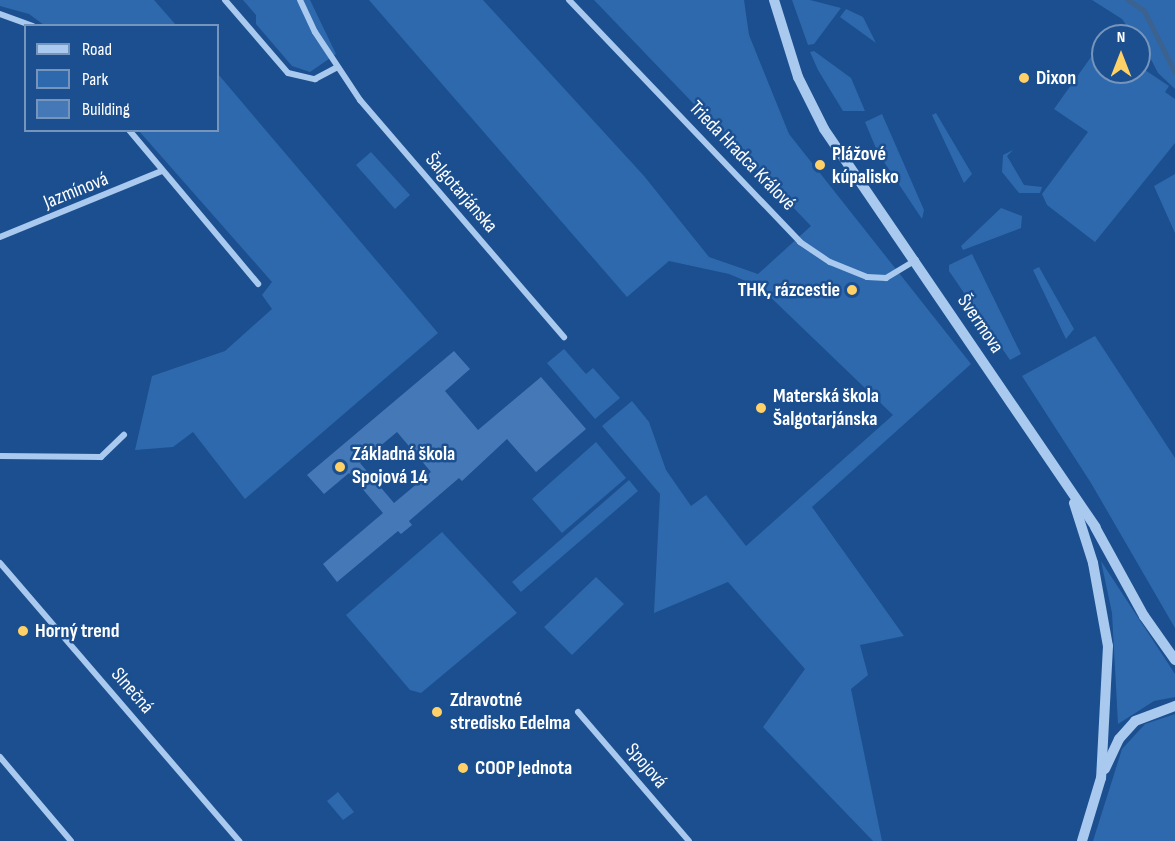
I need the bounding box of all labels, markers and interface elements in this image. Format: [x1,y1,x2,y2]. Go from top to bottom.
legend [24,24,219,132]
north arrow [1091,24,1151,84]
text: N [1117,28,1125,47]
text: Road [82,39,112,60]
place label: Dixon [1036,66,1076,90]
text: Park [82,69,108,90]
marker: Dixon [1017,71,1031,85]
street label: Trieda Hradca Králové [684,96,800,216]
text: Building [82,99,130,120]
place label: Plážové kúpalisko [832,142,899,189]
street label: Šalgotarjánska [420,148,502,238]
marker: Plážové kúpalisko [813,158,827,172]
street label: Jazmínová [40,167,112,215]
place label: THK, rázcestie [738,278,840,302]
marker: THK, rázcestie [845,283,859,297]
street label: Švermova [952,290,1008,358]
place label: Materská škola Šalgotarjánska [773,384,879,431]
marker: Materská škola Šalgotarjánska [754,401,768,415]
place label: Základná škola Spojová 14 [352,443,455,490]
marker: Základná škola Spojová 14 [333,460,347,474]
place label: Horný trend [35,619,120,643]
marker: Horný trend [16,624,30,638]
street label: Slnečná [106,663,158,719]
place label: Zdravotné stredisko Edelma [450,688,570,735]
marker: Zdravotné stredisko Edelma [428,703,446,721]
street label: Spojová [620,739,672,793]
place label: COOP Jednota [475,756,572,780]
marker: COOP Jednota [456,761,470,775]

